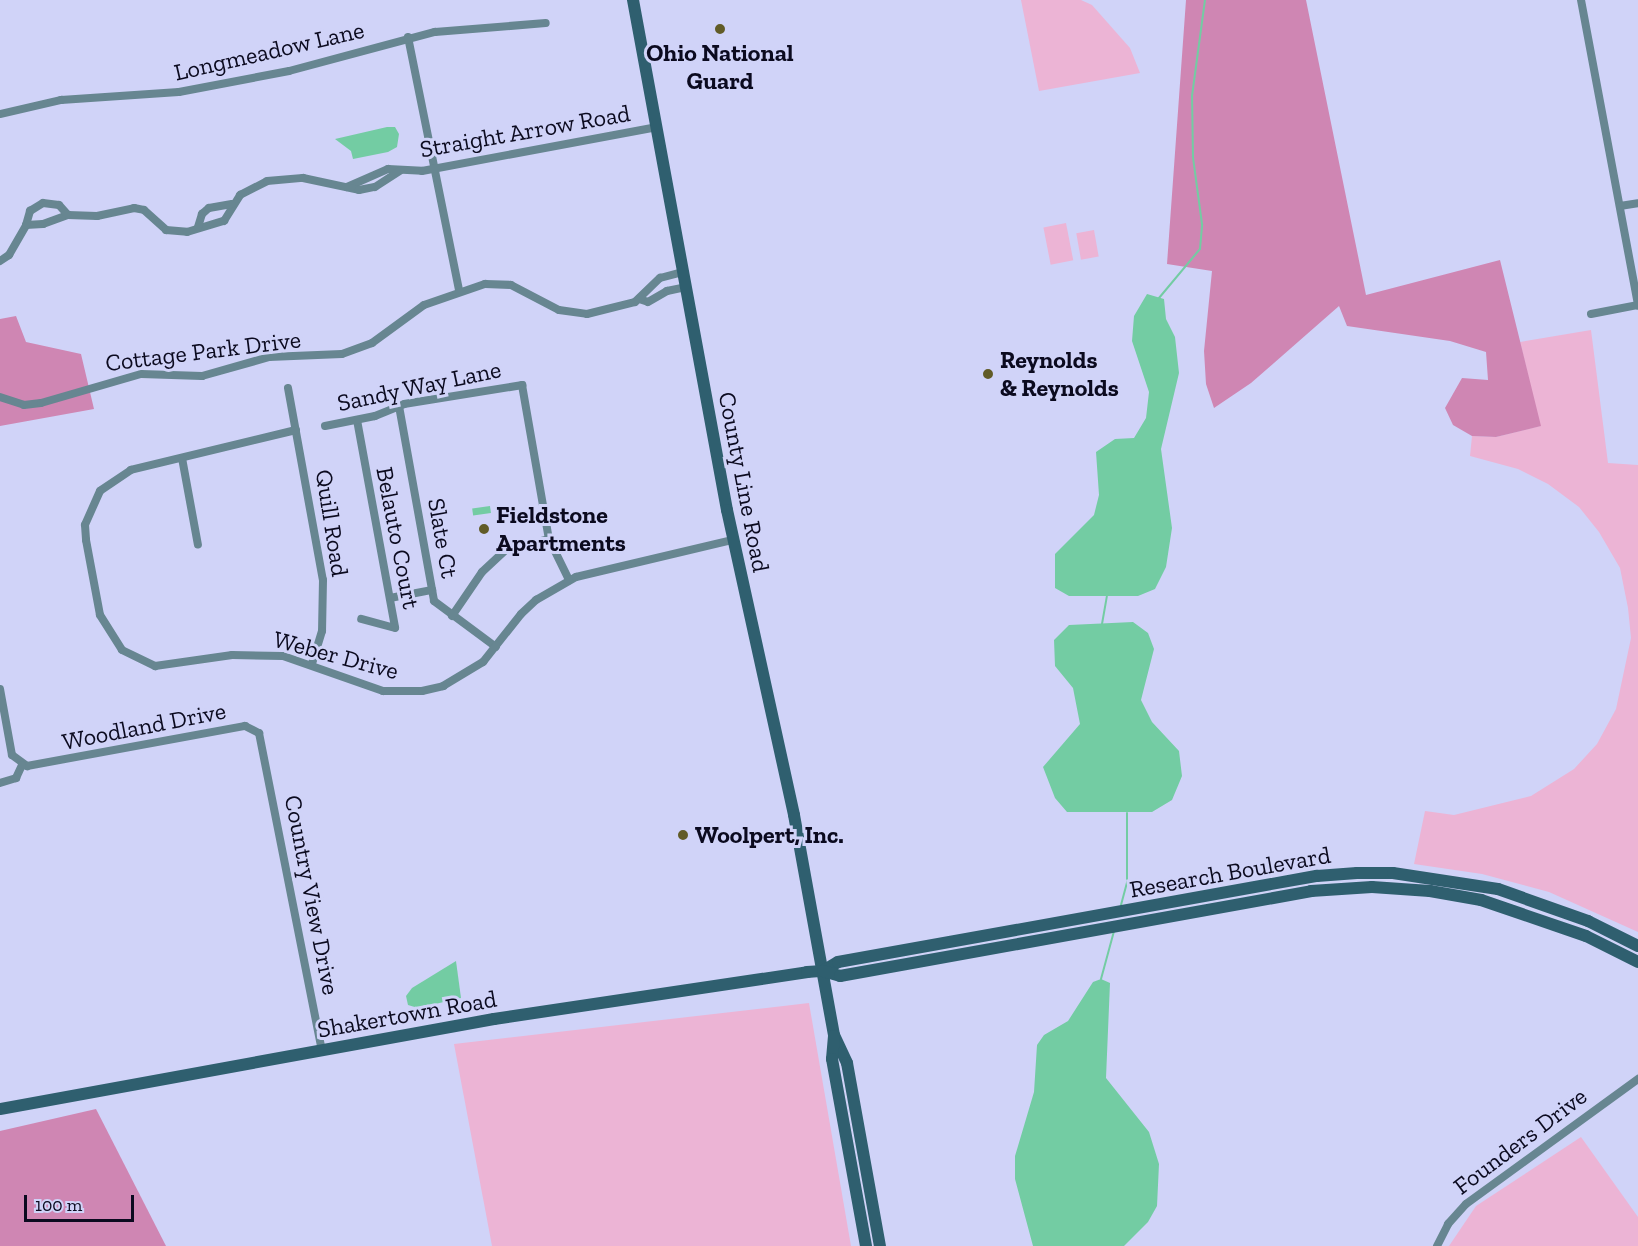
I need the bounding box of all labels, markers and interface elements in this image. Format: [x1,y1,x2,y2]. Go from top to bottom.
street label: Longmeadow Lane [171,15,367,87]
marker: Ohio National Guard [713,22,727,36]
place label: Ohio National Guard [646,39,794,95]
street label: Straight Arrow Road [417,98,633,164]
street label: Cottage Park Drive [104,325,302,377]
place label: Reynolds & Reynolds [1000,346,1119,402]
street label: Sandy Way Lane [334,354,504,418]
marker: Reynolds & Reynolds [981,367,995,381]
street label: County Line Road [712,389,776,575]
street label: Belauto Court [370,465,426,611]
street label: Quill Road [309,468,355,578]
street label: Slate Ct [422,496,464,580]
place label: Fieldstone Apartments [496,501,626,557]
marker: Fieldstone Apartments [477,522,491,536]
street label: Weber Drive [270,624,402,686]
street label: Woodland Drive [60,696,228,756]
street label: Country View Drive [278,792,346,998]
place label: Woolpert, Inc. [695,821,844,849]
marker: Woolpert, Inc. [676,828,690,842]
street label: Research Boulevard [1127,840,1333,904]
street label: Shakertown Road [315,984,499,1044]
street label: Founders Drive [1448,1082,1592,1200]
scale bar [27,1183,136,1221]
text: 100 m [35,1194,82,1216]

